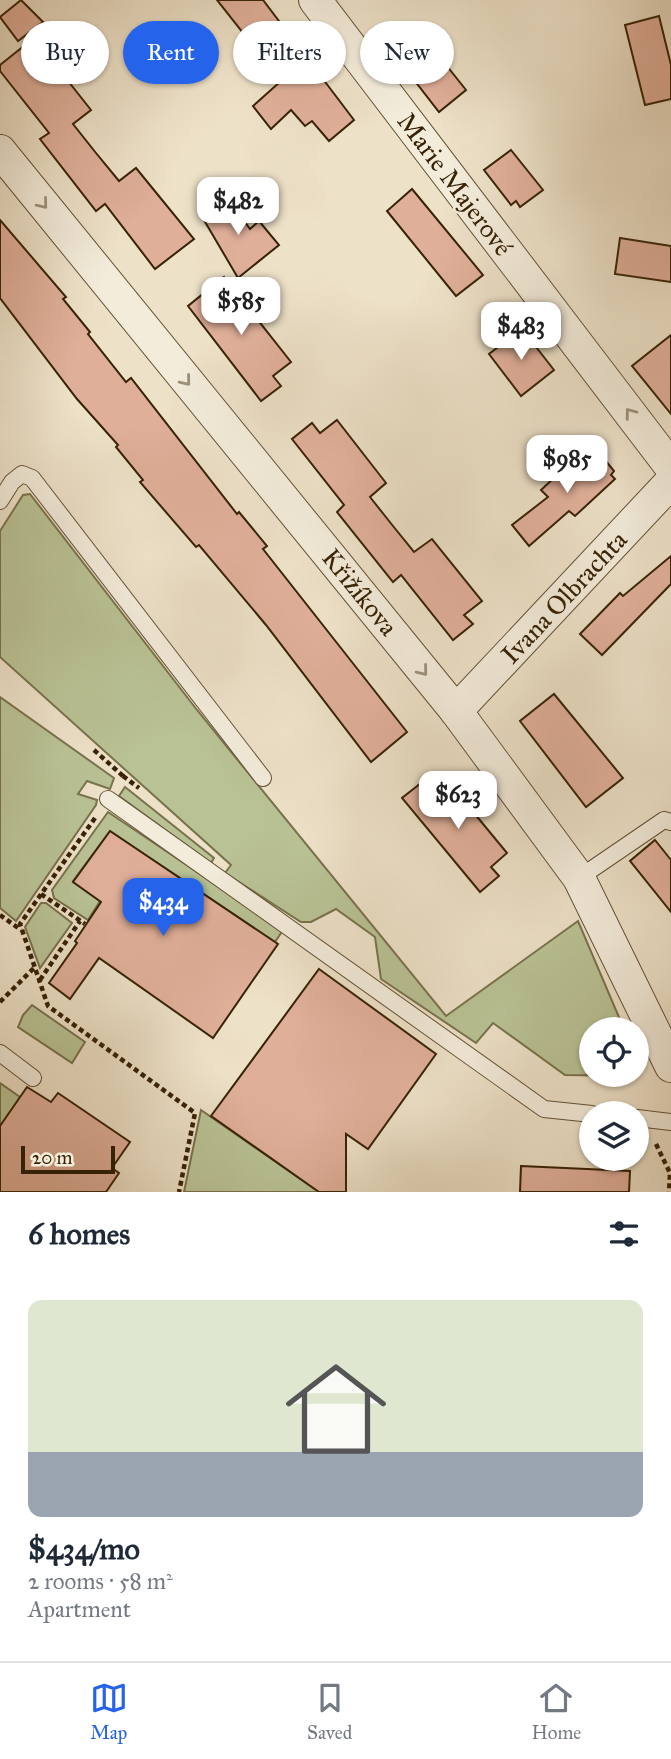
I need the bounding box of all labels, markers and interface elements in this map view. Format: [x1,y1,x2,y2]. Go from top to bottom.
chip: Buy [21,21,109,84]
chip: Rent [123,21,219,84]
chip: Filters [233,21,346,84]
chip: New [360,21,454,84]
street label: Marie Majerové [391,106,520,262]
pin: $482 [197,177,279,237]
text: $482 [213,186,263,214]
one-way arrow [34,197,47,209]
pin: $585 [200,278,282,337]
text: $585 [217,286,265,314]
pin: $483 [480,302,562,362]
text: $483 [497,311,545,339]
one-way arrow [178,372,190,385]
one-way arrow [625,408,638,421]
pin: $985 [526,435,608,495]
text: $985 [542,444,592,472]
street label: Ivana Olbrachta [494,524,634,670]
street label: Křižíkova [315,542,405,642]
one-way arrow [415,662,427,675]
pin: $623 [417,772,499,831]
text: $623 [435,780,481,808]
pin: $434 [122,878,204,938]
text: $434 [139,887,187,915]
map controls [579,1017,649,1171]
button: locate [579,1017,649,1087]
button: layers [579,1101,649,1171]
scale bar [21,1143,116,1175]
text: 20 m [32,1146,73,1169]
icon: filters [605,1215,643,1253]
text: 6 homes [28,1216,130,1252]
icon: home [273,1346,399,1472]
text: $434/mo [28,1531,140,1567]
text: 2 rooms · 58 m² [28,1567,173,1595]
text: Apartment [28,1595,131,1623]
tab: Map [90,1679,128,1744]
tab: Saved [307,1679,352,1744]
tab: Home [532,1679,581,1744]

